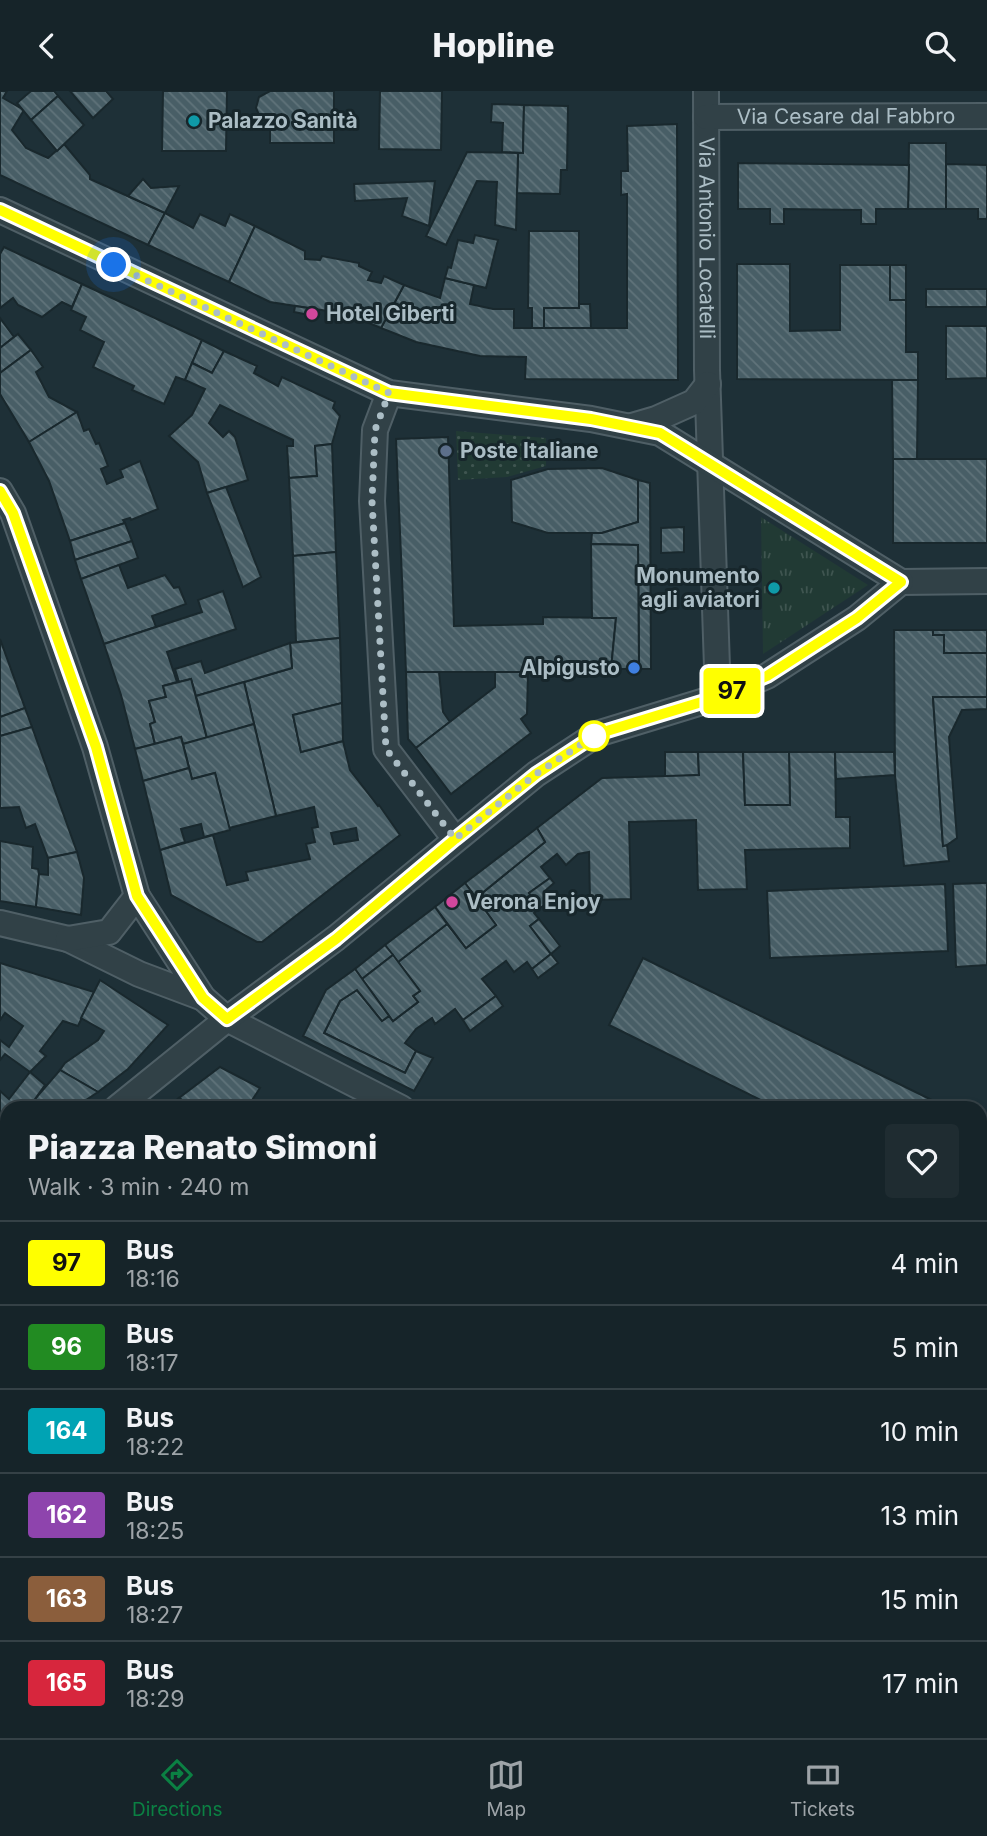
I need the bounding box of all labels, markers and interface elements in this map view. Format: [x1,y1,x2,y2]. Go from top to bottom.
text: Hopline [433,26,554,65]
icon: back [28,27,66,65]
icon: search [921,27,959,65]
street label: Via Cesare dal Fabbro [737,103,955,129]
place label: Palazzo Sanità [208,108,358,133]
marker: Palazzo Sanità [186,113,202,129]
street label: Via Antonio Locatelli [694,137,720,339]
your location [96,247,131,282]
place label: Hotel Giberti [326,301,455,326]
marker: Hotel Giberti [304,306,320,322]
place label: Poste Italiane [460,438,598,463]
marker: Poste Italiane [438,443,454,459]
place label: Monumento agli aviatori [636,563,760,612]
marker: Monumento agli aviatori [766,580,782,596]
place label: Alpigusto [521,655,620,680]
marker: Alpigusto [626,660,642,676]
line badge: 97 [700,668,764,714]
text: 97 [717,676,747,705]
unlabelled marker [579,721,609,751]
place label: Verona Enjoy [466,889,601,914]
marker: Verona Enjoy [444,894,460,910]
button: heart [885,1124,959,1198]
text: Piazza Renato Simoni [28,1127,377,1167]
text: Walk · 3 min · 240 m [28,1173,249,1201]
text: Bus [126,1234,174,1265]
text: 97 [52,1248,81,1277]
text: 4 min [890,1248,959,1279]
text: 18:16 [126,1265,180,1293]
text: Bus [126,1318,174,1349]
text: 96 [51,1332,82,1361]
text: 5 min [891,1332,959,1363]
text: 18:17 [126,1349,179,1377]
text: Bus [126,1402,174,1433]
text: 164 [45,1416,88,1445]
text: 10 min [880,1416,959,1447]
text: 18:22 [126,1433,184,1461]
text: Bus [126,1486,174,1517]
text: 162 [46,1500,87,1529]
text: 13 min [881,1500,959,1531]
text: 18:25 [126,1517,184,1545]
text: Bus [126,1570,174,1601]
text: 163 [46,1584,87,1613]
text: 15 min [881,1584,959,1615]
text: 18:27 [126,1601,183,1629]
text: Bus [126,1654,174,1685]
text: 165 [46,1668,87,1697]
text: 17 min [882,1668,959,1699]
text: 18:29 [126,1685,185,1713]
tab: Directions [132,1756,223,1821]
tab: Map [487,1756,526,1821]
tab: Tickets [790,1756,855,1821]

